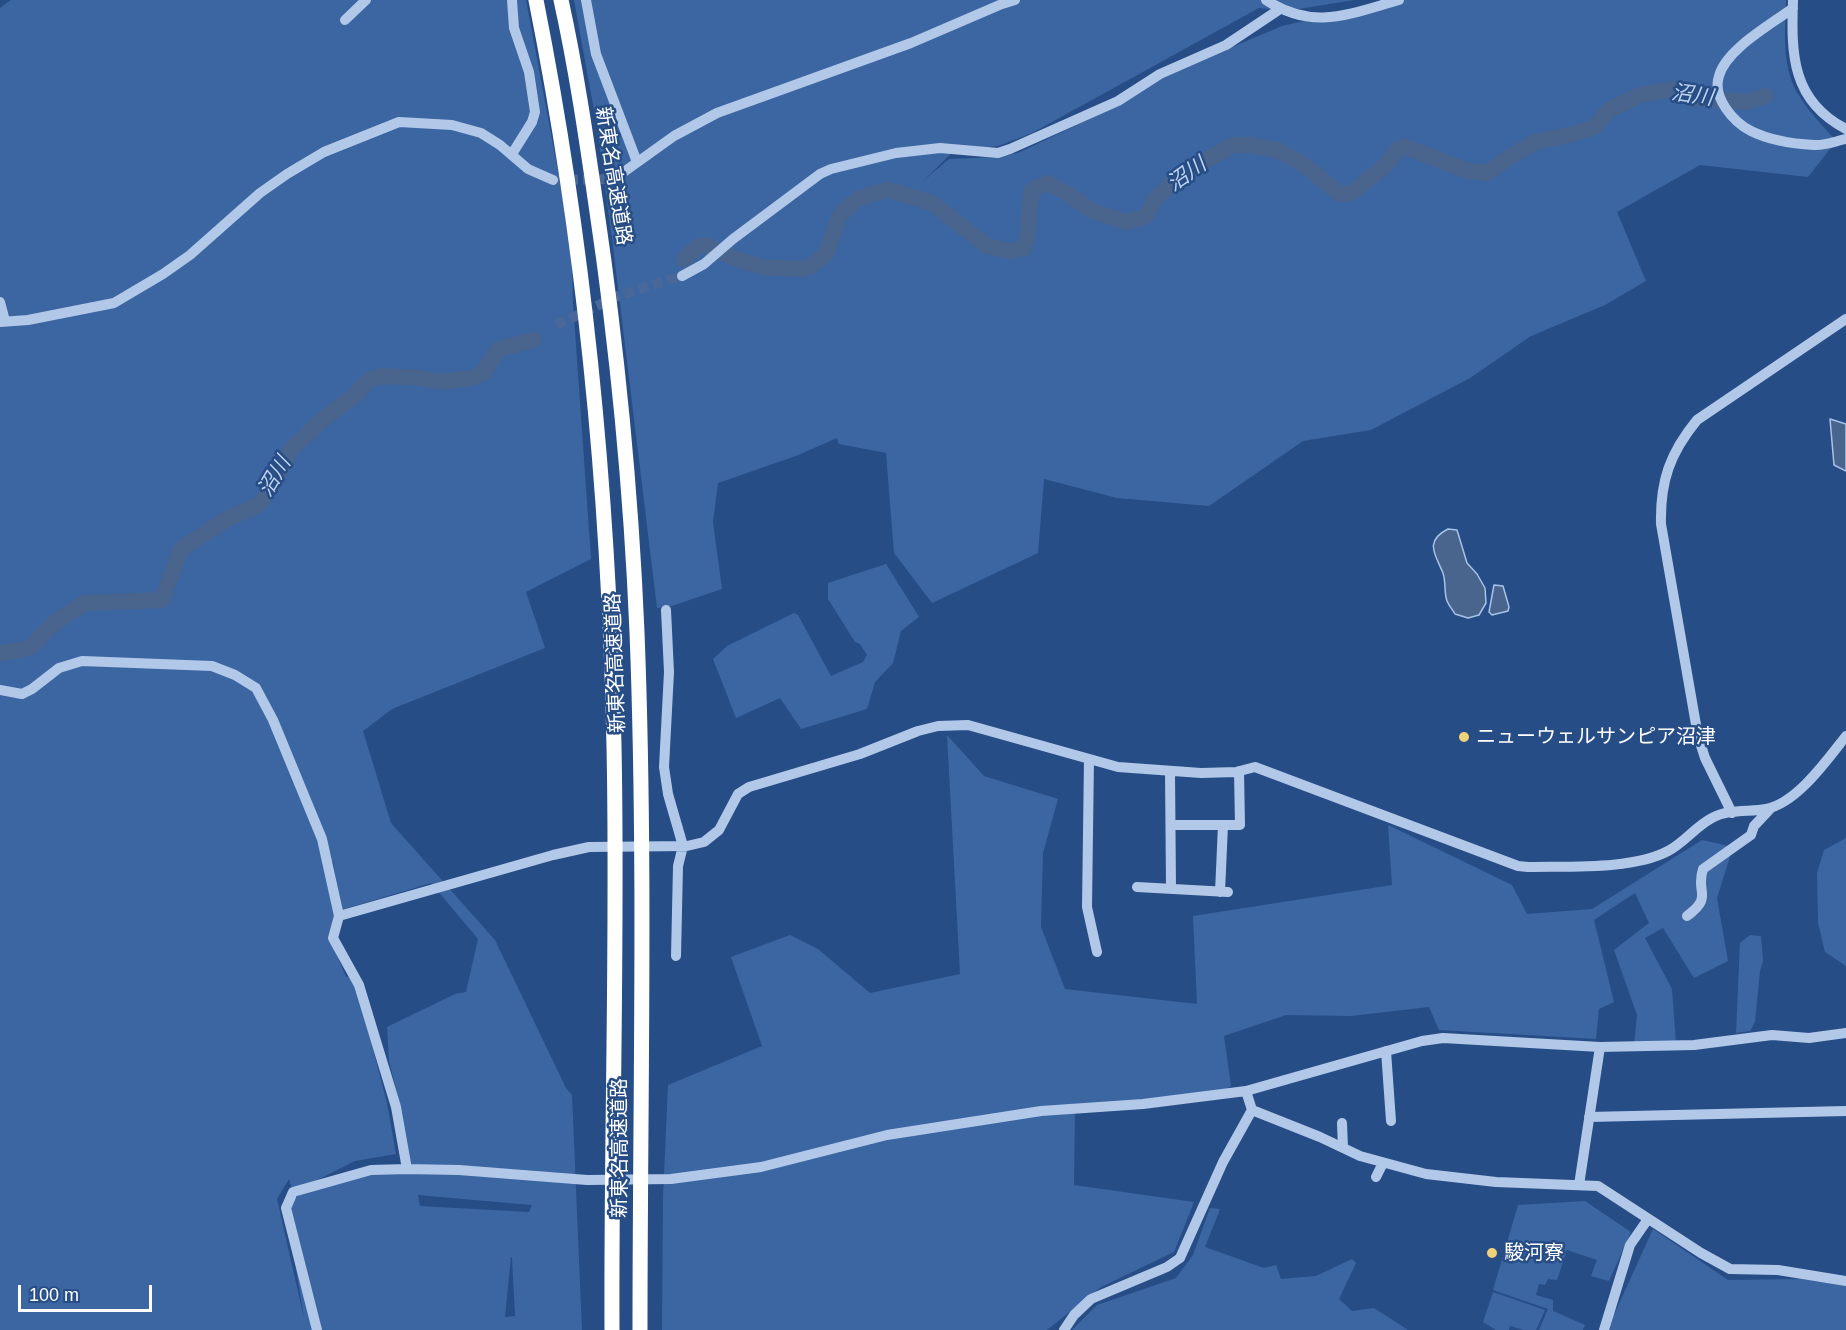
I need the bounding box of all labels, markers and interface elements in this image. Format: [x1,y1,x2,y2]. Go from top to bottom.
water label: 沼川 [1669,81,1715,111]
street label: 新東名高速道路 [590,105,636,247]
water label: 沼川 [1163,153,1211,197]
water label: 沼川 [253,453,297,501]
street label: 新東名高速道路 [602,593,630,733]
place label: ニューウェルサンピア沼津 [1476,725,1716,749]
marker: ニューウェルサンピア沼津 [1457,730,1471,744]
street label: 新東名高速道路 [608,1078,632,1218]
place label: 駿河寮 [1504,1241,1564,1265]
marker: 駿河寮 [1485,1246,1499,1260]
scale bar [21,1273,154,1311]
text: 100 m [29,1285,79,1305]

